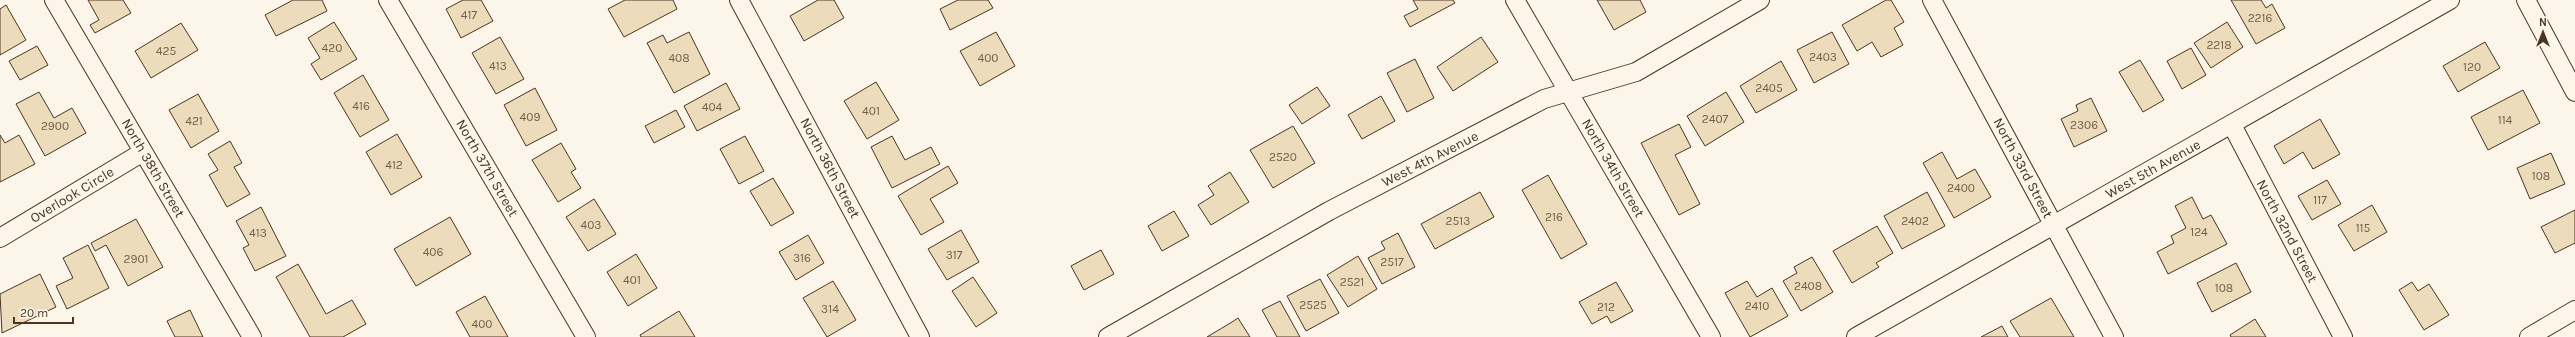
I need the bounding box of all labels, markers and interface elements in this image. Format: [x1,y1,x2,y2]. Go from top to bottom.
house number: 417 [461,8,478,22]
house number: 2216 [2248,11,2272,25]
north arrow [2523,12,2563,52]
text: N [2539,16,2547,29]
house number: 2218 [2206,38,2232,52]
house number: 420 [322,41,342,55]
house number: 425 [156,44,176,58]
house number: 2403 [1809,50,1837,64]
house number: 408 [668,51,690,65]
house number: 400 [978,51,998,65]
house number: 413 [489,59,507,73]
house number: 120 [2463,60,2481,74]
house number: 2405 [1755,81,1783,95]
house number: 416 [352,99,370,113]
house number: 404 [702,100,723,114]
house number: 401 [862,104,880,118]
house number: 409 [520,110,540,124]
house number: 2407 [1702,112,1729,126]
house number: 114 [2498,113,2513,127]
house number: 421 [185,114,203,128]
street label: North 38th Street [118,115,188,221]
street label: North 36th Street [796,115,864,221]
street label: North 33rd Street [1989,115,2057,221]
street label: North 37th Street [452,116,522,220]
street label: North 34th Street [1578,116,1648,220]
house number: 2306 [2070,118,2098,132]
house number: 2900 [41,119,69,133]
street label: West 4th Avenue [1379,127,1481,191]
street label: West 5th Avenue [2102,136,2204,202]
house number: 2520 [1269,150,1297,164]
house number: 412 [385,158,403,172]
street label: Overlook Circle [27,163,117,227]
house number: 108 [2532,169,2550,183]
street label: North 32nd Street [2253,177,2321,285]
house number: 2400 [1947,181,1975,195]
house number: 117 [2313,193,2327,207]
house number: 216 [1545,210,1563,224]
house number: 2513 [1446,214,1470,228]
house number: 2402 [1901,214,1929,228]
house number: 403 [581,218,601,232]
house number: 115 [2356,221,2371,235]
house number: 124 [2190,225,2208,239]
house number: 413 [249,226,267,240]
house number: 406 [423,245,443,259]
house number: 317 [946,248,963,262]
house number: 316 [793,251,811,265]
house number: 2901 [123,252,149,266]
house number: 2517 [1380,255,1404,269]
house number: 401 [623,273,641,287]
house number: 2521 [1340,275,1364,289]
house number: 2408 [1794,279,1822,293]
house number: 108 [2215,281,2233,295]
house number: 2525 [1299,298,1327,312]
scale bar [14,299,73,325]
house number: 2410 [1745,299,1769,313]
house number: 212 [1597,300,1615,314]
house number: 314 [821,302,839,316]
text: 20 m [20,306,48,320]
house number: 400 [472,317,492,331]

